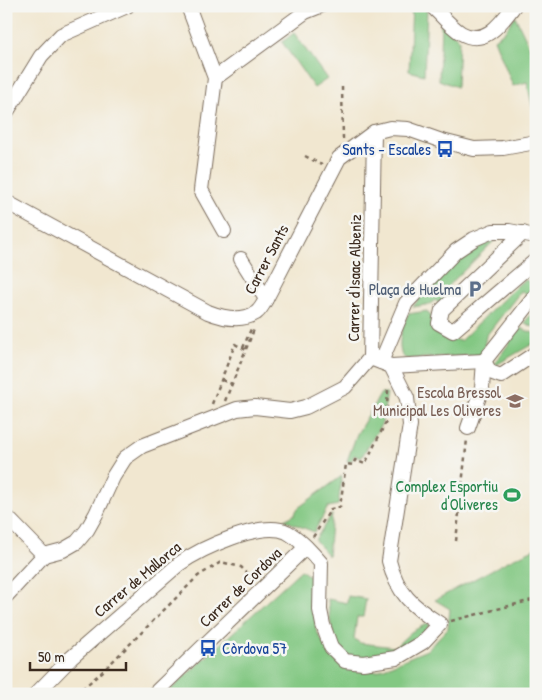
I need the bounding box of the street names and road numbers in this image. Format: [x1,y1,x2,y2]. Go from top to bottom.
street label: Carrer d'Isaac Albeniz [342,214,366,342]
street label: Carrer Sants [238,220,294,298]
street label: Carrer de Mallorca [89,536,185,622]
street label: Carrer de Cordova [194,542,286,632]

